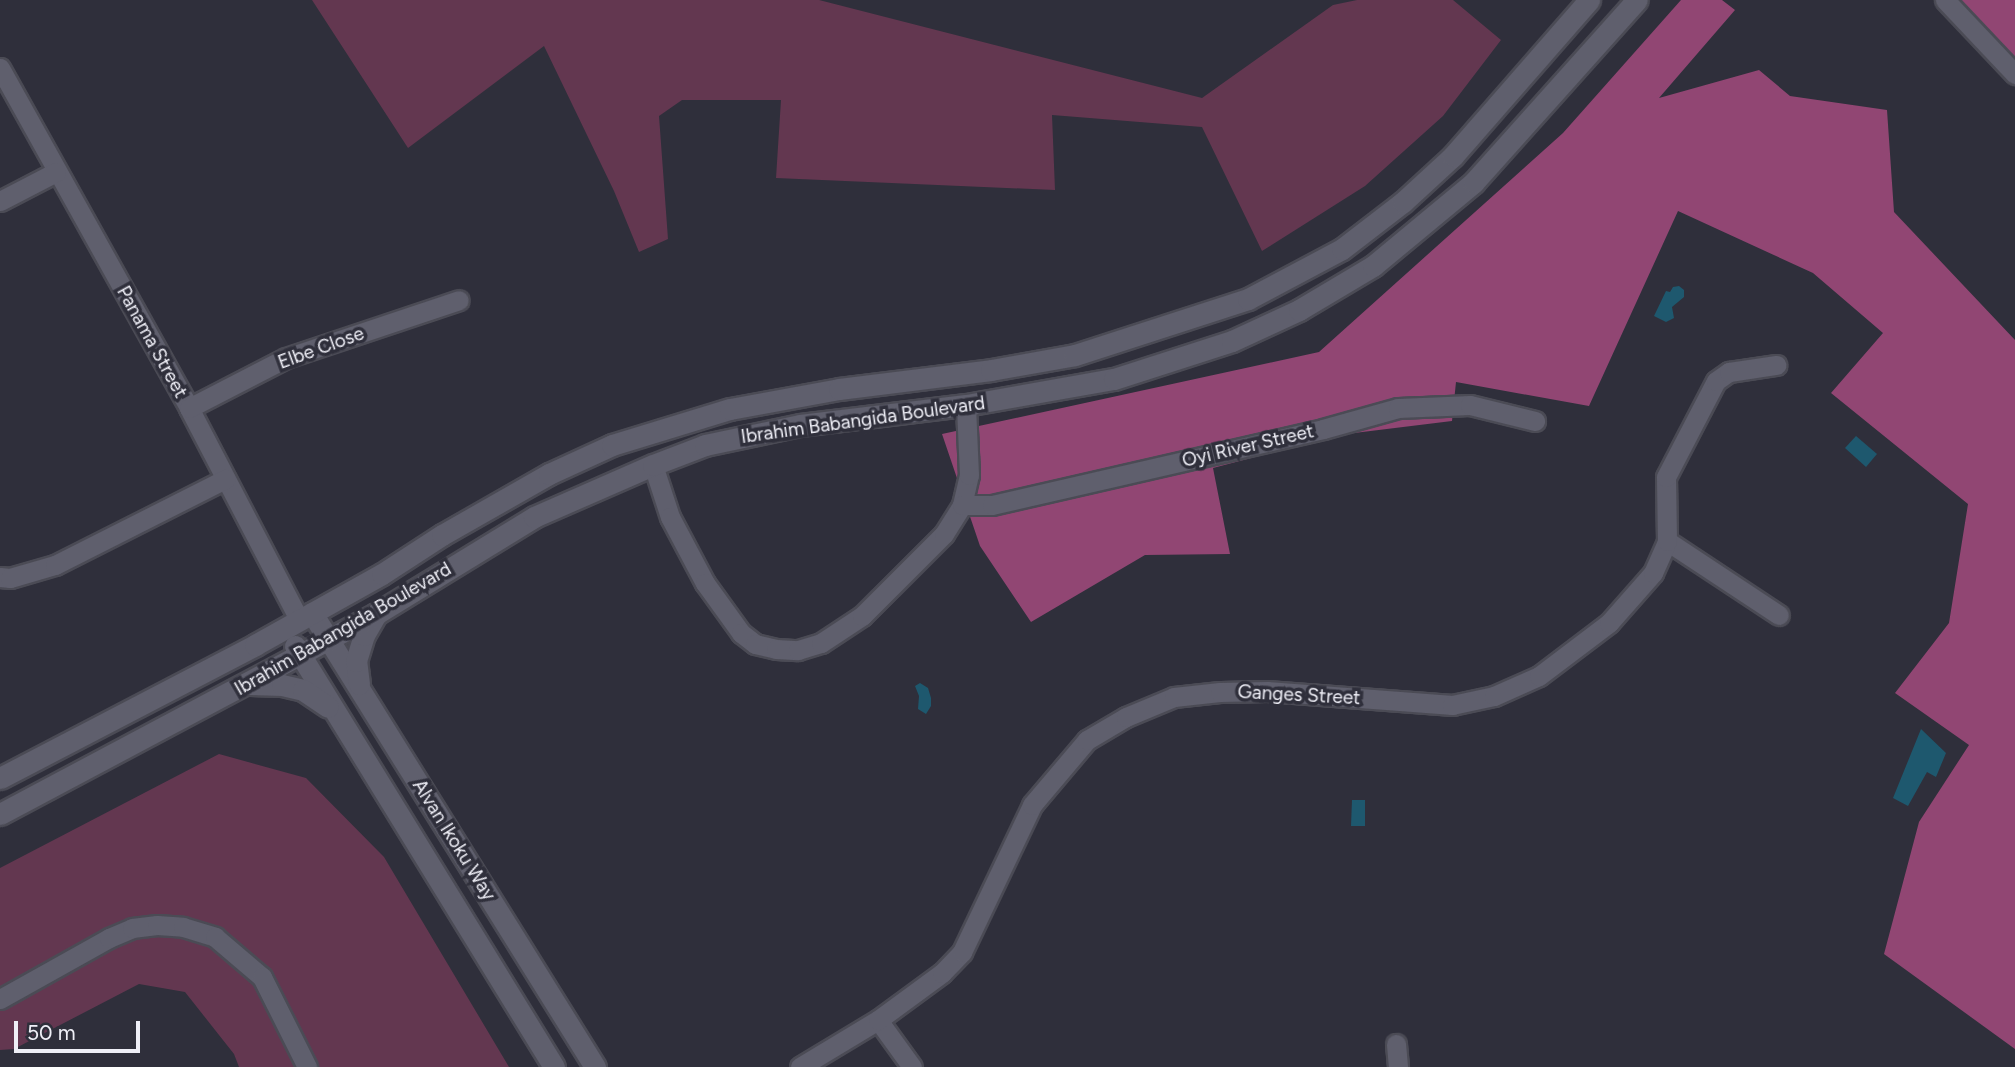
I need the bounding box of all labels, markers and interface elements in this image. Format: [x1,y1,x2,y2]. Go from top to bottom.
street label: Panama Street [112,282,192,402]
street label: Elbe Close [275,322,367,374]
street label: Ibrahim Babangida Boulevard [739,392,987,448]
street label: Oyi River Street [1180,420,1316,472]
street label: Ibrahim Babangida Boulevard [231,558,455,700]
street label: Ganges Street [1237,680,1361,710]
street label: Alvan Ikoku Way [408,775,500,905]
scale bar [18,1007,144,1052]
text: 50 m [27,1020,76,1045]

